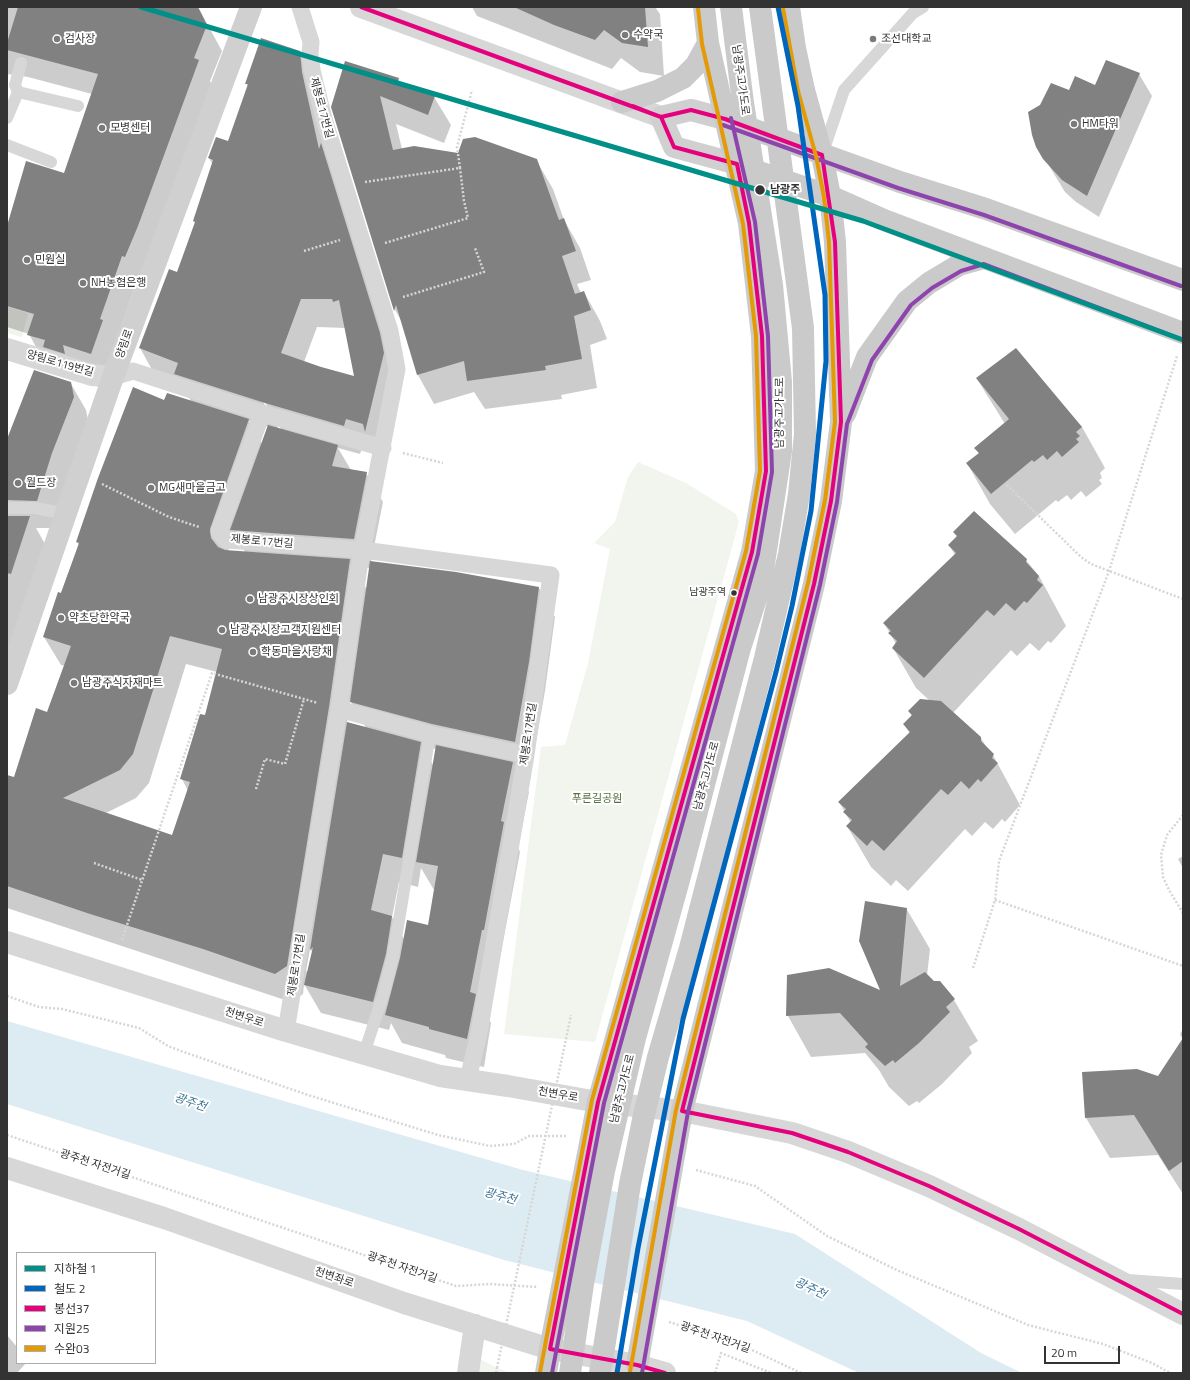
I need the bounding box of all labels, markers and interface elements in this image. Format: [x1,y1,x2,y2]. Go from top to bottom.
place label: 수약국 [633,28,663,42]
marker: 수약국 [620,30,630,40]
place label: 검사장 [65,32,95,46]
place label: 조선대학교 [881,32,932,46]
marker: 검사장 [52,34,62,44]
marker: 조선대학교 [868,34,878,44]
street label: 남광주고가도로 [729,44,751,116]
street label: 제봉로17번길 [306,76,336,140]
place label: HM타워 [1082,117,1119,131]
marker: HM타워 [1069,119,1079,129]
place label: 모병센터 [110,121,150,135]
marker: 모병센터 [97,123,107,133]
marker: 남광주 [753,183,767,197]
place label: 남광주 [770,183,800,197]
place label: 민원실 [35,253,65,267]
marker: 민원실 [22,255,32,265]
place label: NH농협은행 [91,276,146,290]
marker: NH농협은행 [78,278,88,288]
street label: 양림로 [114,327,136,361]
street label: 양림로119번길 [25,348,95,380]
street label: 남광주고가도로 [773,378,787,448]
place label: 월드장 [26,476,56,490]
marker: 월드장 [13,478,23,488]
place label: MG새마을금고 [159,481,226,495]
marker: MG새마을금고 [146,483,156,493]
street label: 제봉로17번길 [230,533,294,551]
place label: 남광주역 [689,587,726,599]
marker: 남광주역 [729,588,739,598]
place label: 남광주시장상인회 [258,592,339,606]
marker: 남광주시장상인회 [245,594,255,604]
place label: 약초당한약국 [69,611,130,625]
marker: 약초당한약국 [56,613,66,623]
place label: 남광주시장고객지원센터 [230,623,341,637]
marker: 남광주시장고객지원센터 [217,625,227,635]
place label: 학동마을사랑채 [261,645,332,659]
marker: 학동마을사랑채 [248,647,258,657]
place label: 남광주식자재마트 [82,676,163,690]
marker: 남광주식자재마트 [69,678,79,688]
street label: 제봉로17번길 [518,702,540,766]
street label: 남광주고가도로 [691,740,723,812]
park label: 푸른길공원 [572,792,622,806]
street label: 제봉로17번길 [286,933,308,997]
street label: 천변우로 [223,1005,265,1031]
street label: 남광주고가도로 [608,1053,638,1125]
street label: 천변우로 [537,1085,579,1105]
water label: 광주천 [172,1091,208,1115]
street label: 광주천 자전거길 [58,1147,132,1183]
water label: 광주천 [482,1186,518,1208]
street label: 광주천 자전거길 [365,1250,439,1286]
legend [16,1252,156,1364]
text: 지하철 1 [54,1259,96,1278]
street label: 천변좌로 [313,1265,355,1291]
water label: 광주천 [792,1275,828,1303]
text: 철도 2 [54,1279,85,1298]
text: 봉선37 [54,1299,90,1318]
text: 지원25 [54,1319,90,1338]
street label: 광주천 자전거길 [678,1320,752,1356]
scale bar [1046,1338,1122,1364]
text: 수완03 [54,1339,90,1358]
text: 20 m [1051,1343,1077,1362]

